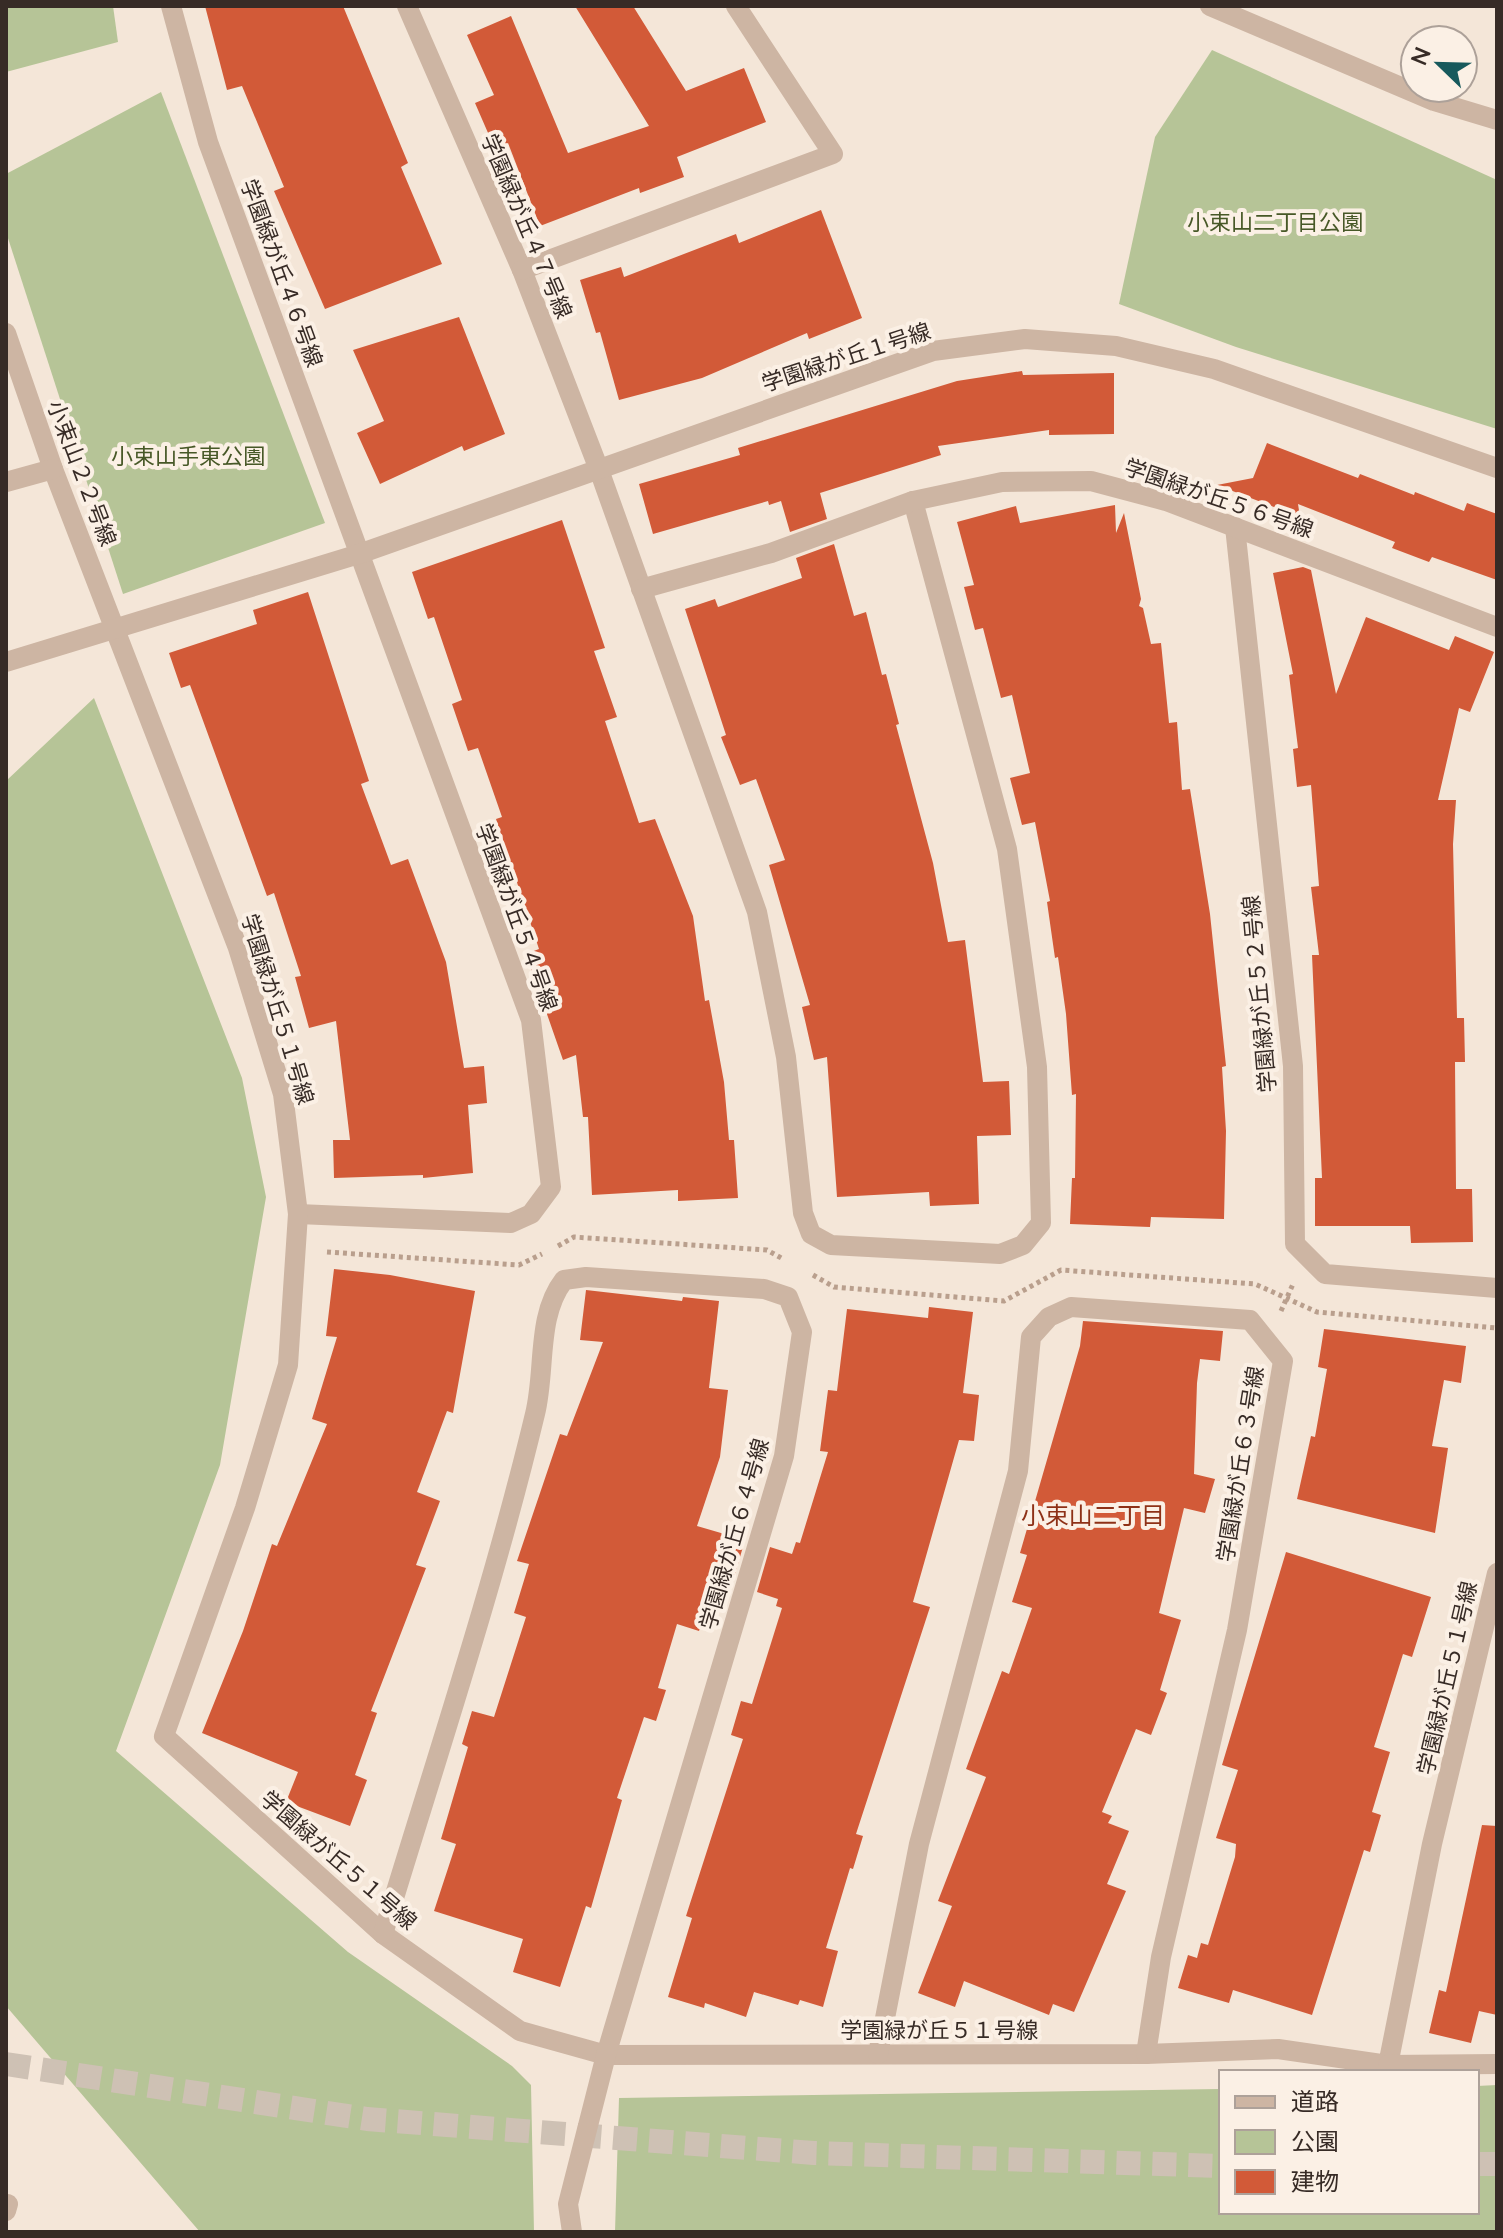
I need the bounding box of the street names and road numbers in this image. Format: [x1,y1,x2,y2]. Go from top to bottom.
street label: 学園緑が丘４７号線 [476,129,579,322]
street label: 学園緑が丘４６号線 [236,175,329,370]
street label: 学園緑が丘１号線 [758,316,934,397]
street label: 小束山２２号線 [42,396,123,550]
street label: 学園緑が丘５６号線 [1121,453,1317,543]
street label: 学園緑が丘５４号線 [471,819,564,1014]
street label: 学園緑が丘５２号線 [1236,894,1281,1094]
street label: 学園緑が丘５１号線 [237,910,320,1107]
street label: 学園緑が丘６３号線 [1211,1364,1268,1564]
street label: 学園緑が丘６４号線 [693,1435,774,1633]
street label: 学園緑が丘５１号線 [1411,1578,1482,1777]
street label: 学園緑が丘５１号線 [256,1784,423,1935]
street label: 学園緑が丘５１号線 [840,2016,1038,2043]

